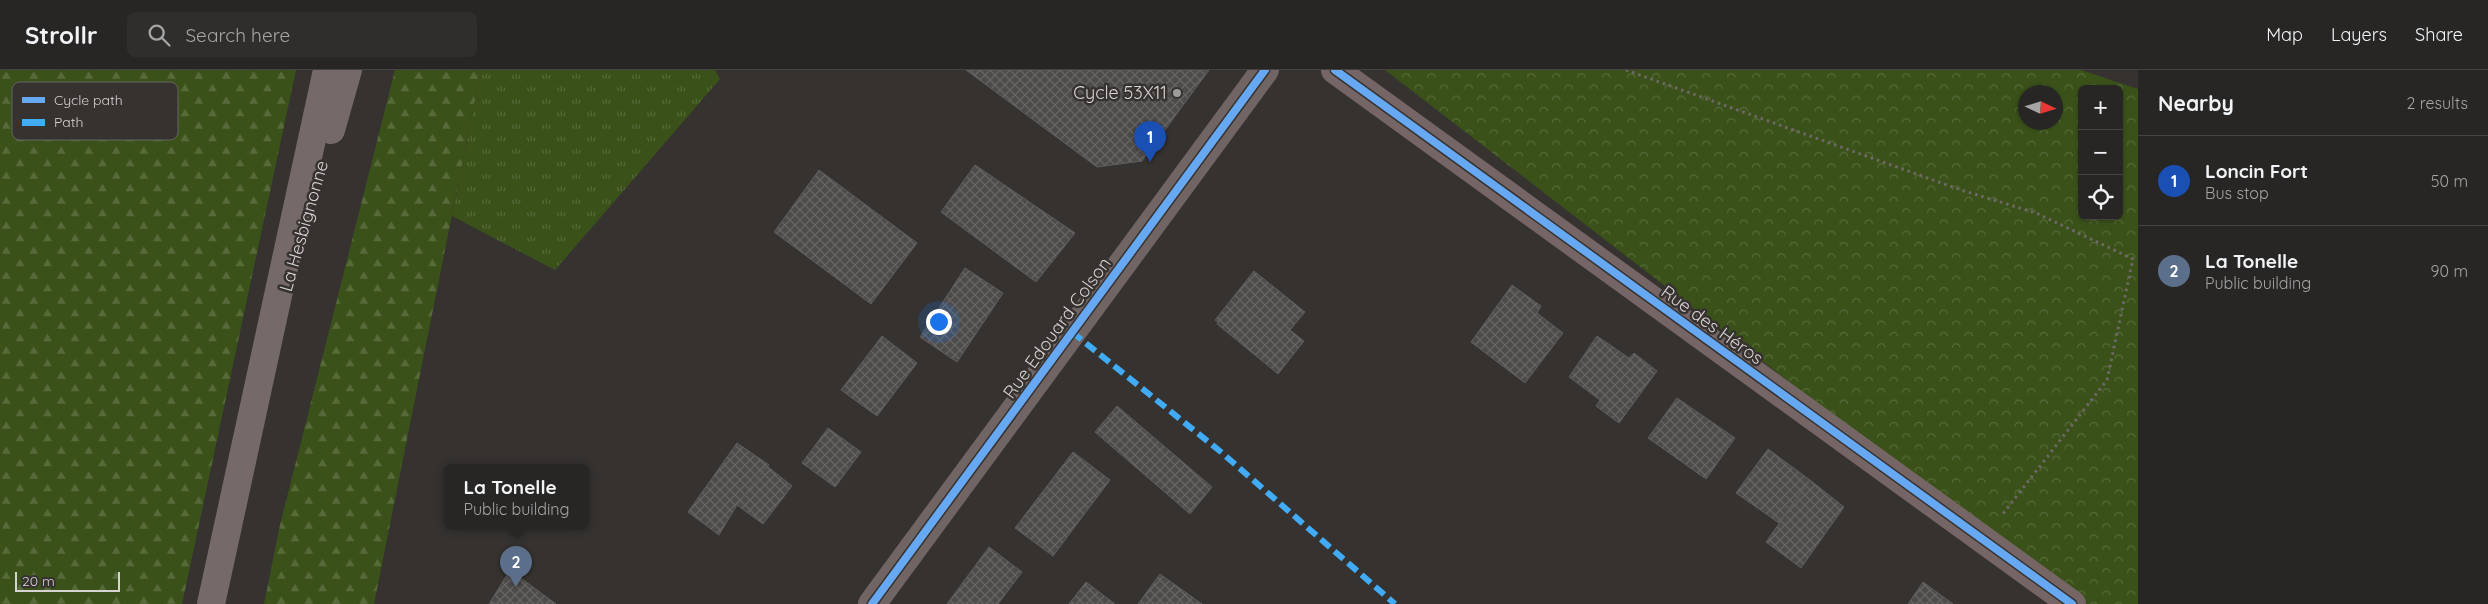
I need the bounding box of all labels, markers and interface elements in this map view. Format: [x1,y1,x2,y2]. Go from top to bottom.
search box [127,12,477,57]
text: Strollr [25,20,97,50]
icon: search [145,21,173,49]
text: Search here [185,23,290,47]
text: Map [2266,23,2303,46]
text: Layers [2331,23,2387,46]
text: Share [2415,23,2463,46]
place label: Cycle 53X11 [1073,81,1167,104]
legend [12,82,178,140]
north arrow [2018,85,2063,130]
map controls [2078,85,2123,220]
button: + [2078,85,2123,130]
marker: Cycle 53X11 [1171,87,1183,99]
text: Nearby [2158,90,2234,116]
text: Cycle path [54,91,123,109]
text: 2 results [2406,93,2468,113]
text: Path [54,113,83,131]
pin: 1 [1134,121,1166,162]
button: − [2078,130,2123,175]
street label: La Hesbignonne [274,158,333,294]
text: Loncin Fort [2205,159,2308,183]
text: 1 [2171,171,2177,191]
text: 50 m [2431,171,2468,191]
button: locate [2078,175,2123,220]
text: Bus stop [2205,183,2269,203]
text: La Tonelle [2205,249,2298,273]
street label: Rue Edouard Colson [998,253,1116,403]
text: 2 [2169,261,2179,281]
text: 90 m [2431,261,2468,281]
text: Public building [2205,273,2311,293]
street label: Rue des Héros [1657,280,1768,369]
your location [926,309,952,335]
popup [444,464,589,529]
text: La Tonelle [463,475,557,499]
text: Public building [463,499,570,519]
pin: 2 [500,546,532,587]
scale bar [15,569,120,592]
text: 20 m [22,572,55,590]

